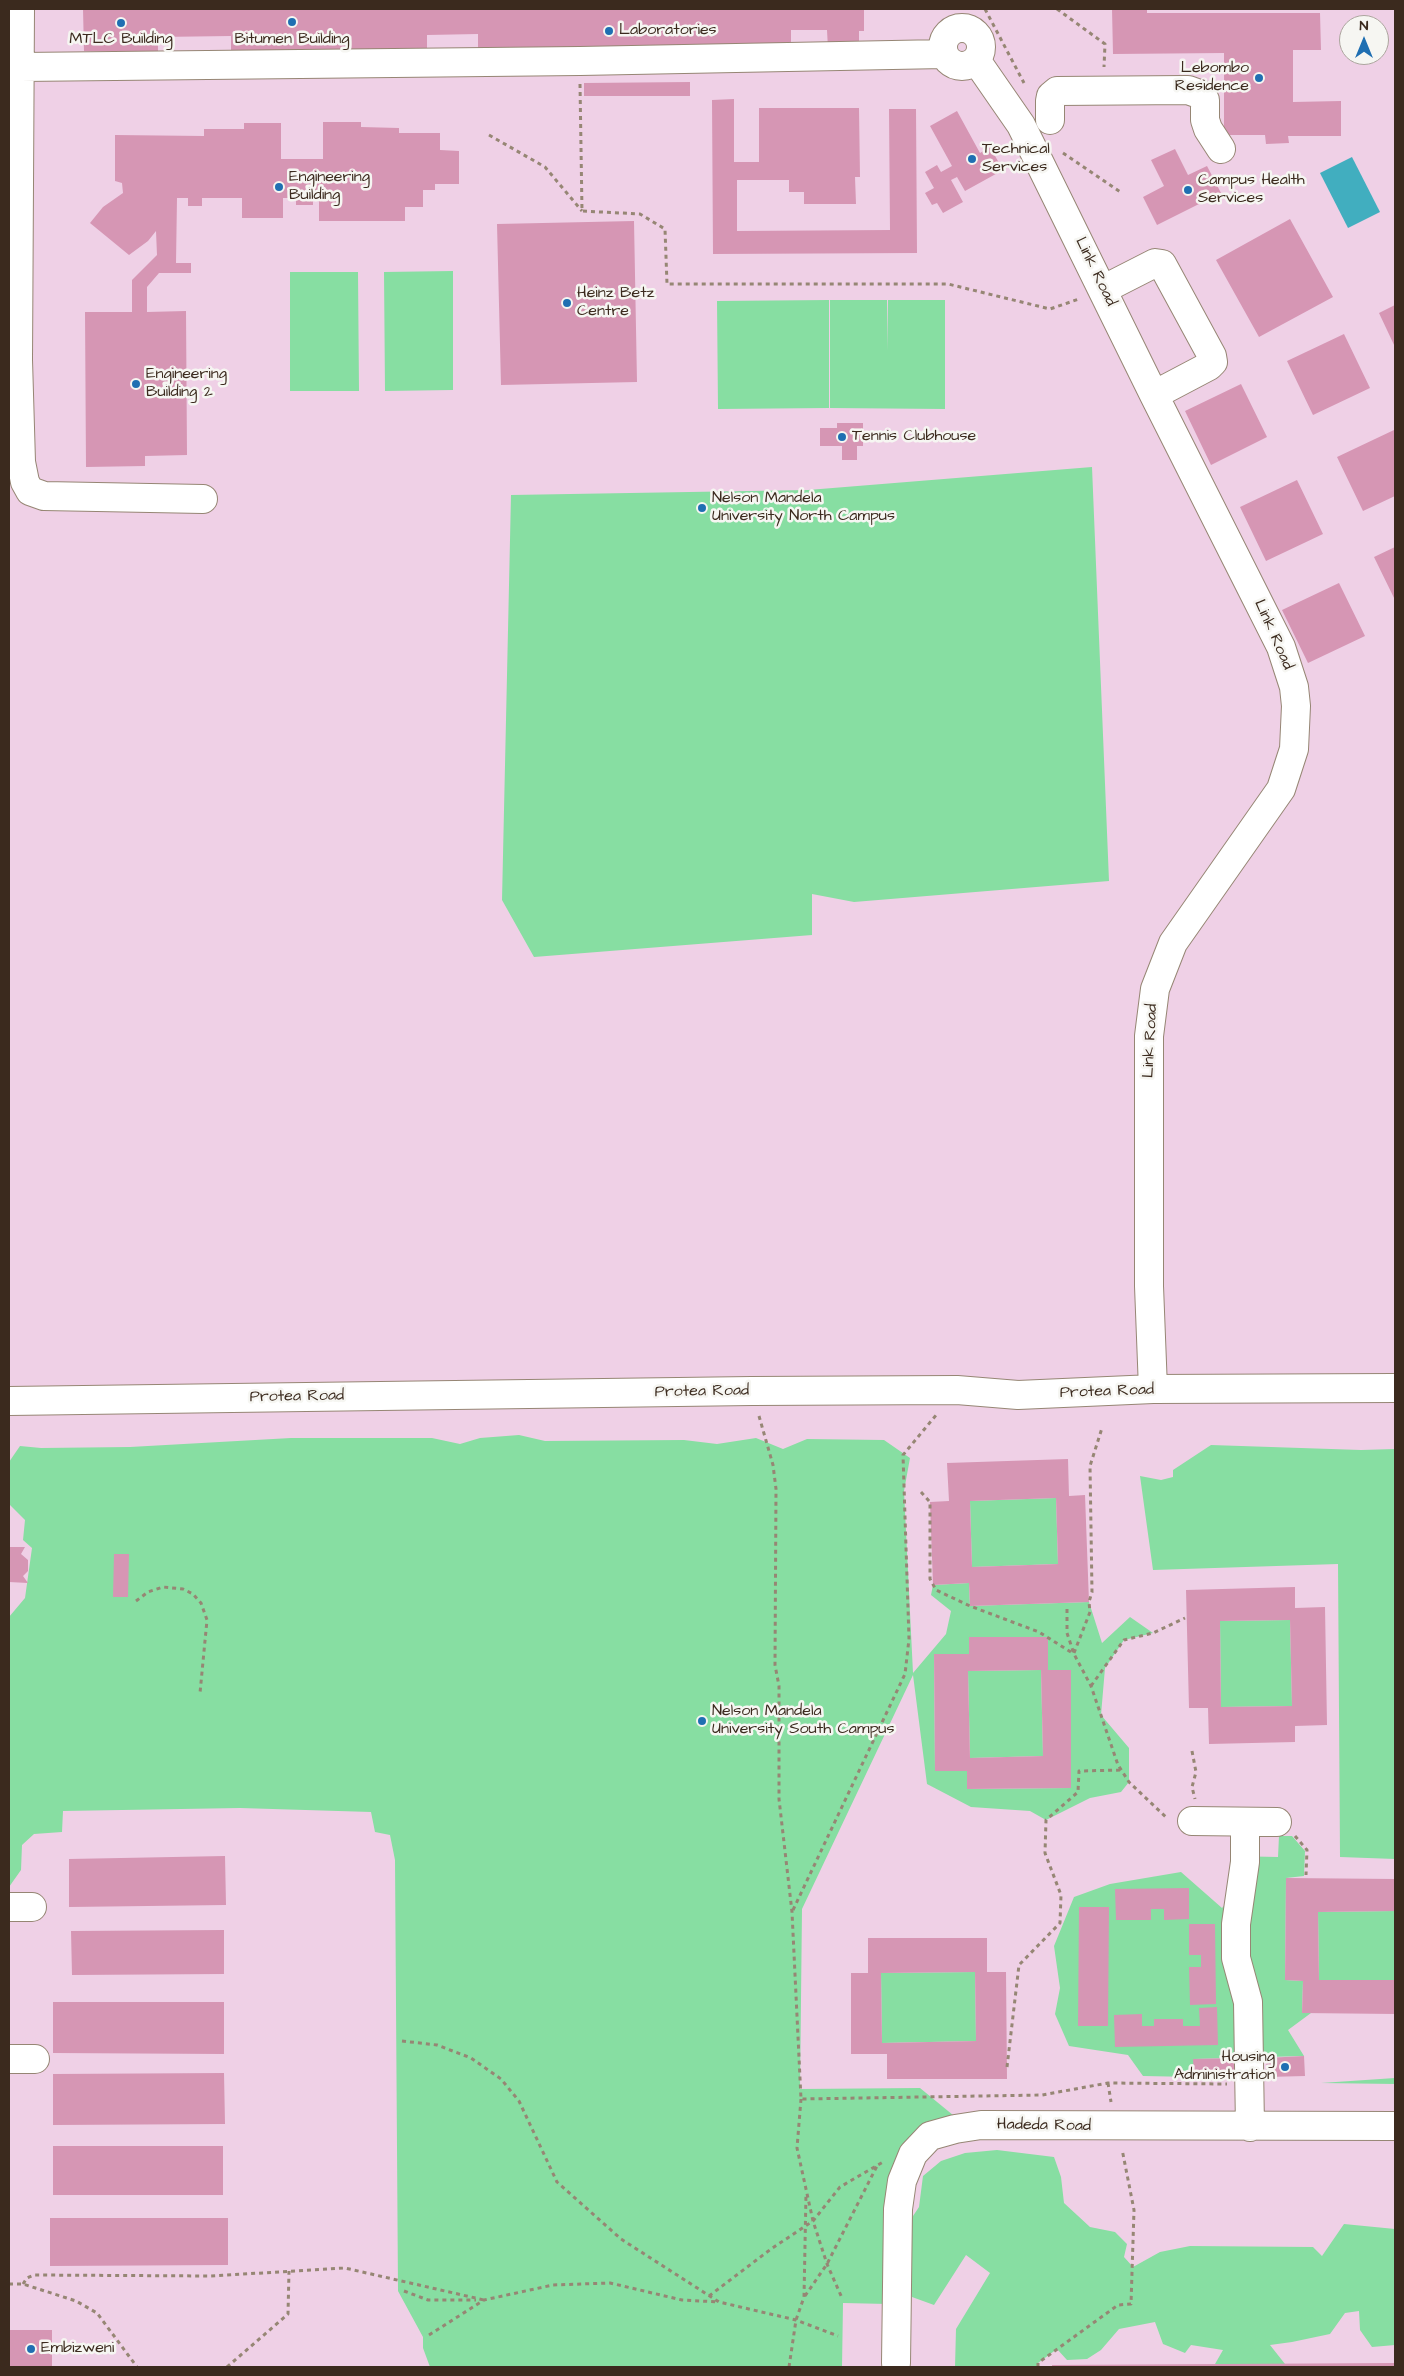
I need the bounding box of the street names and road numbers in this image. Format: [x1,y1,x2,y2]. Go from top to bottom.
street label: Link Road [1070,234,1120,310]
street label: Link Road [1249,597,1297,673]
street label: Link Road [1139,1003,1163,1079]
street label: Protea Road [1059,1381,1155,1403]
street label: Protea Road [655,1382,749,1402]
street label: Protea Road [250,1387,344,1407]
street label: Hadeda Road [997,2116,1091,2136]

